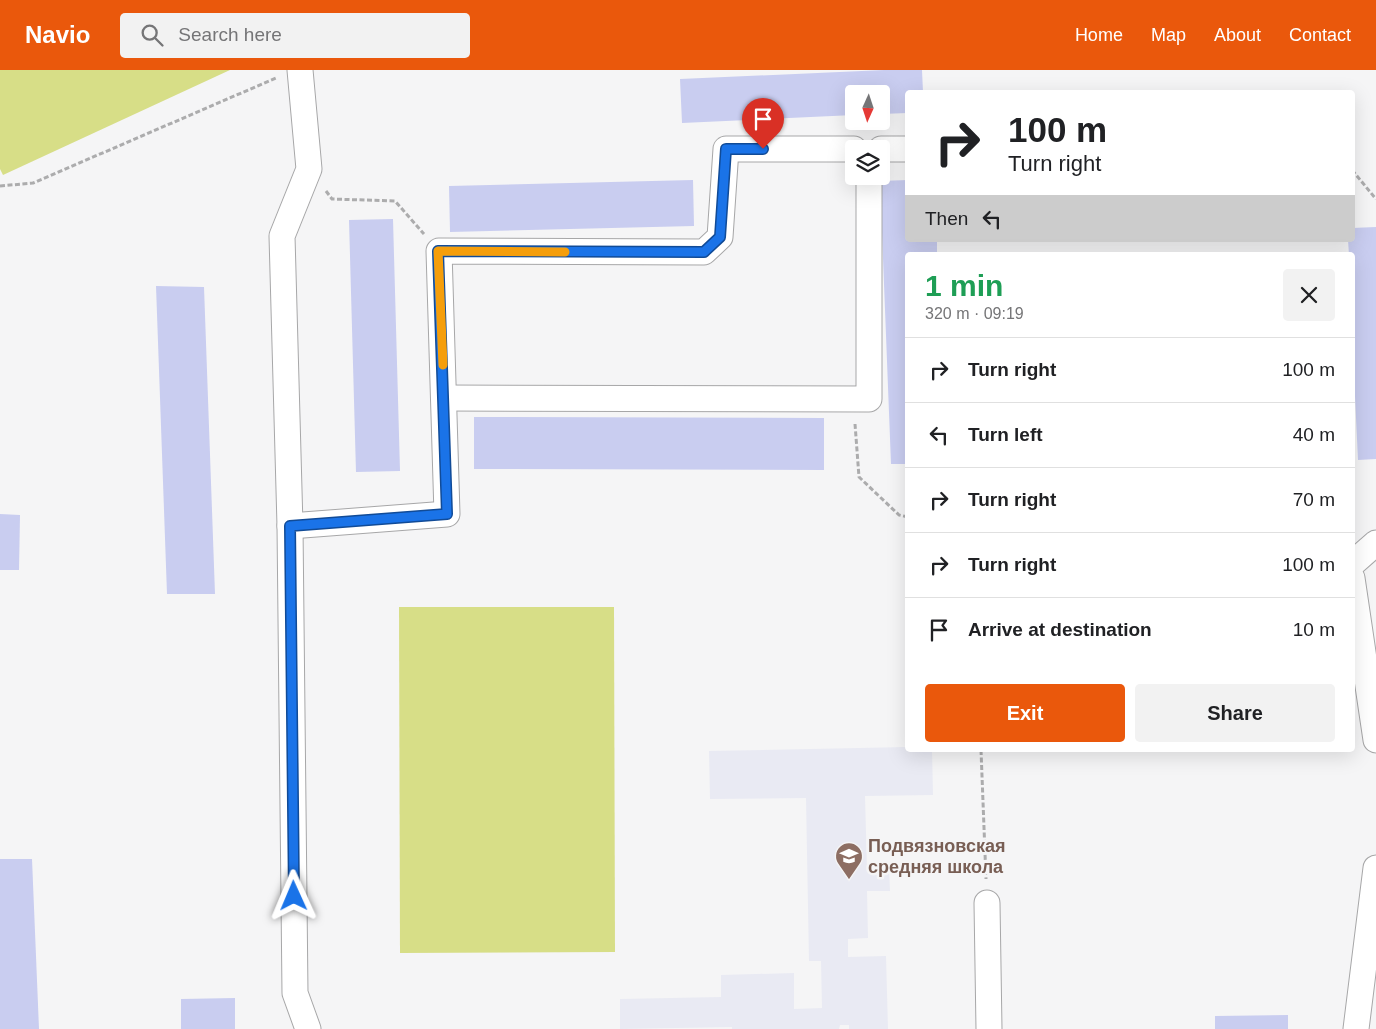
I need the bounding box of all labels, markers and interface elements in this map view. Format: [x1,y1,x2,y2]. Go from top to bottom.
search box [120,13,470,58]
text: Navio [25,21,90,48]
icon: search [138,21,166,49]
text: Search here [178,24,282,45]
text: Home [1075,25,1123,45]
text: Map [1151,25,1186,45]
text: About [1214,25,1261,45]
text: Contact [1289,25,1351,45]
north arrow [845,85,890,130]
map controls [845,85,890,185]
pin [742,98,784,149]
icon: arrive [749,105,777,133]
icon: right [925,110,990,175]
text: 100 m [1008,110,1107,149]
button: layers [845,140,890,185]
text: Turn right [1008,151,1101,176]
icon: left [978,205,1006,233]
text: Then [925,208,968,229]
text: 1 min [925,269,1003,302]
button: close [1283,269,1335,321]
text: 320 m · 09:19 [925,305,1024,322]
icon: right [925,356,953,384]
text: Turn right [968,359,1056,380]
text: 100 m [1282,359,1335,380]
icon: left [925,421,953,449]
text: Turn left [968,424,1043,445]
text: 40 m [1293,424,1335,445]
icon: right [925,486,953,514]
text: Turn right [968,489,1056,510]
text: 70 m [1293,489,1335,510]
icon: right [925,551,953,579]
text: Turn right [968,554,1056,575]
text: 100 m [1282,554,1335,575]
icon: arrive [925,616,953,644]
text: Arrive at destination [968,619,1152,640]
text: 10 m [1293,619,1335,640]
button: Exit [925,684,1125,742]
button: Share [1135,684,1335,742]
place label: Подвязновская средняя школа [868,836,1005,877]
school or university icon: Подвязновская средняя школа [834,841,864,880]
position arrow [267,869,319,921]

